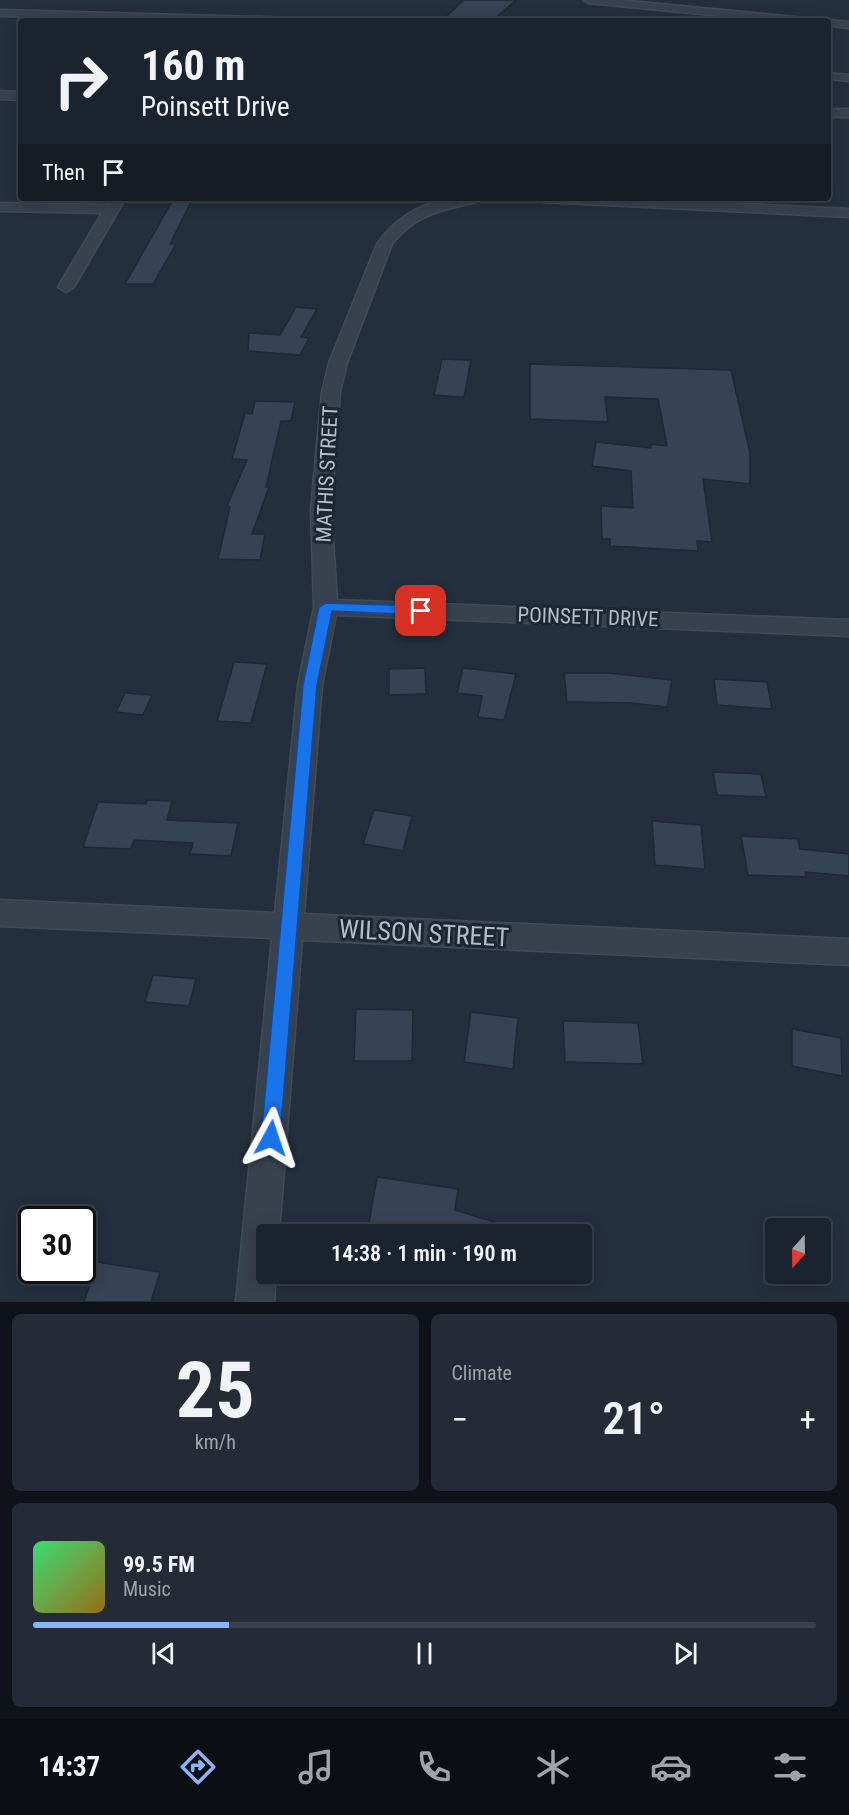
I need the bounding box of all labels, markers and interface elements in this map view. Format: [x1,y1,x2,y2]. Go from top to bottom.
text: 160 m [141,41,246,90]
icon: right [42,42,120,120]
text: Poinsett Drive [141,91,290,123]
icon: arrive [97,156,130,189]
text: Then [42,160,85,185]
street label: MATHIS STREET [311,405,343,543]
pin [395,585,446,636]
icon: arrive [404,594,437,627]
street label: POINSETT DRIVE [517,603,659,631]
street label: WILSON STREET [338,914,510,952]
position arrow [239,1106,303,1170]
speed limit sign: 30 [18,1206,96,1284]
north arrow [765,1218,831,1284]
map controls [765,1218,831,1284]
text: 14:38 · 1 min · 190 m [331,1241,517,1266]
text: 25 [176,1345,255,1436]
text: Climate [452,1361,512,1385]
text: 21° [602,1392,665,1445]
text: − [452,1400,468,1439]
text: + [800,1400,816,1439]
text: km/h [195,1430,236,1454]
text: 99.5 FM [123,1552,195,1577]
text: Music [123,1577,171,1601]
icon: previous [147,1637,180,1670]
icon: pause [408,1637,441,1670]
icon: next [669,1637,702,1670]
icon: directions [177,1746,219,1788]
icon: music [295,1746,337,1788]
icon: phone [413,1746,455,1788]
icon: climate [532,1746,574,1788]
icon: car [650,1746,692,1788]
icon: filters [769,1746,811,1788]
text: 14:37 [38,1751,100,1783]

